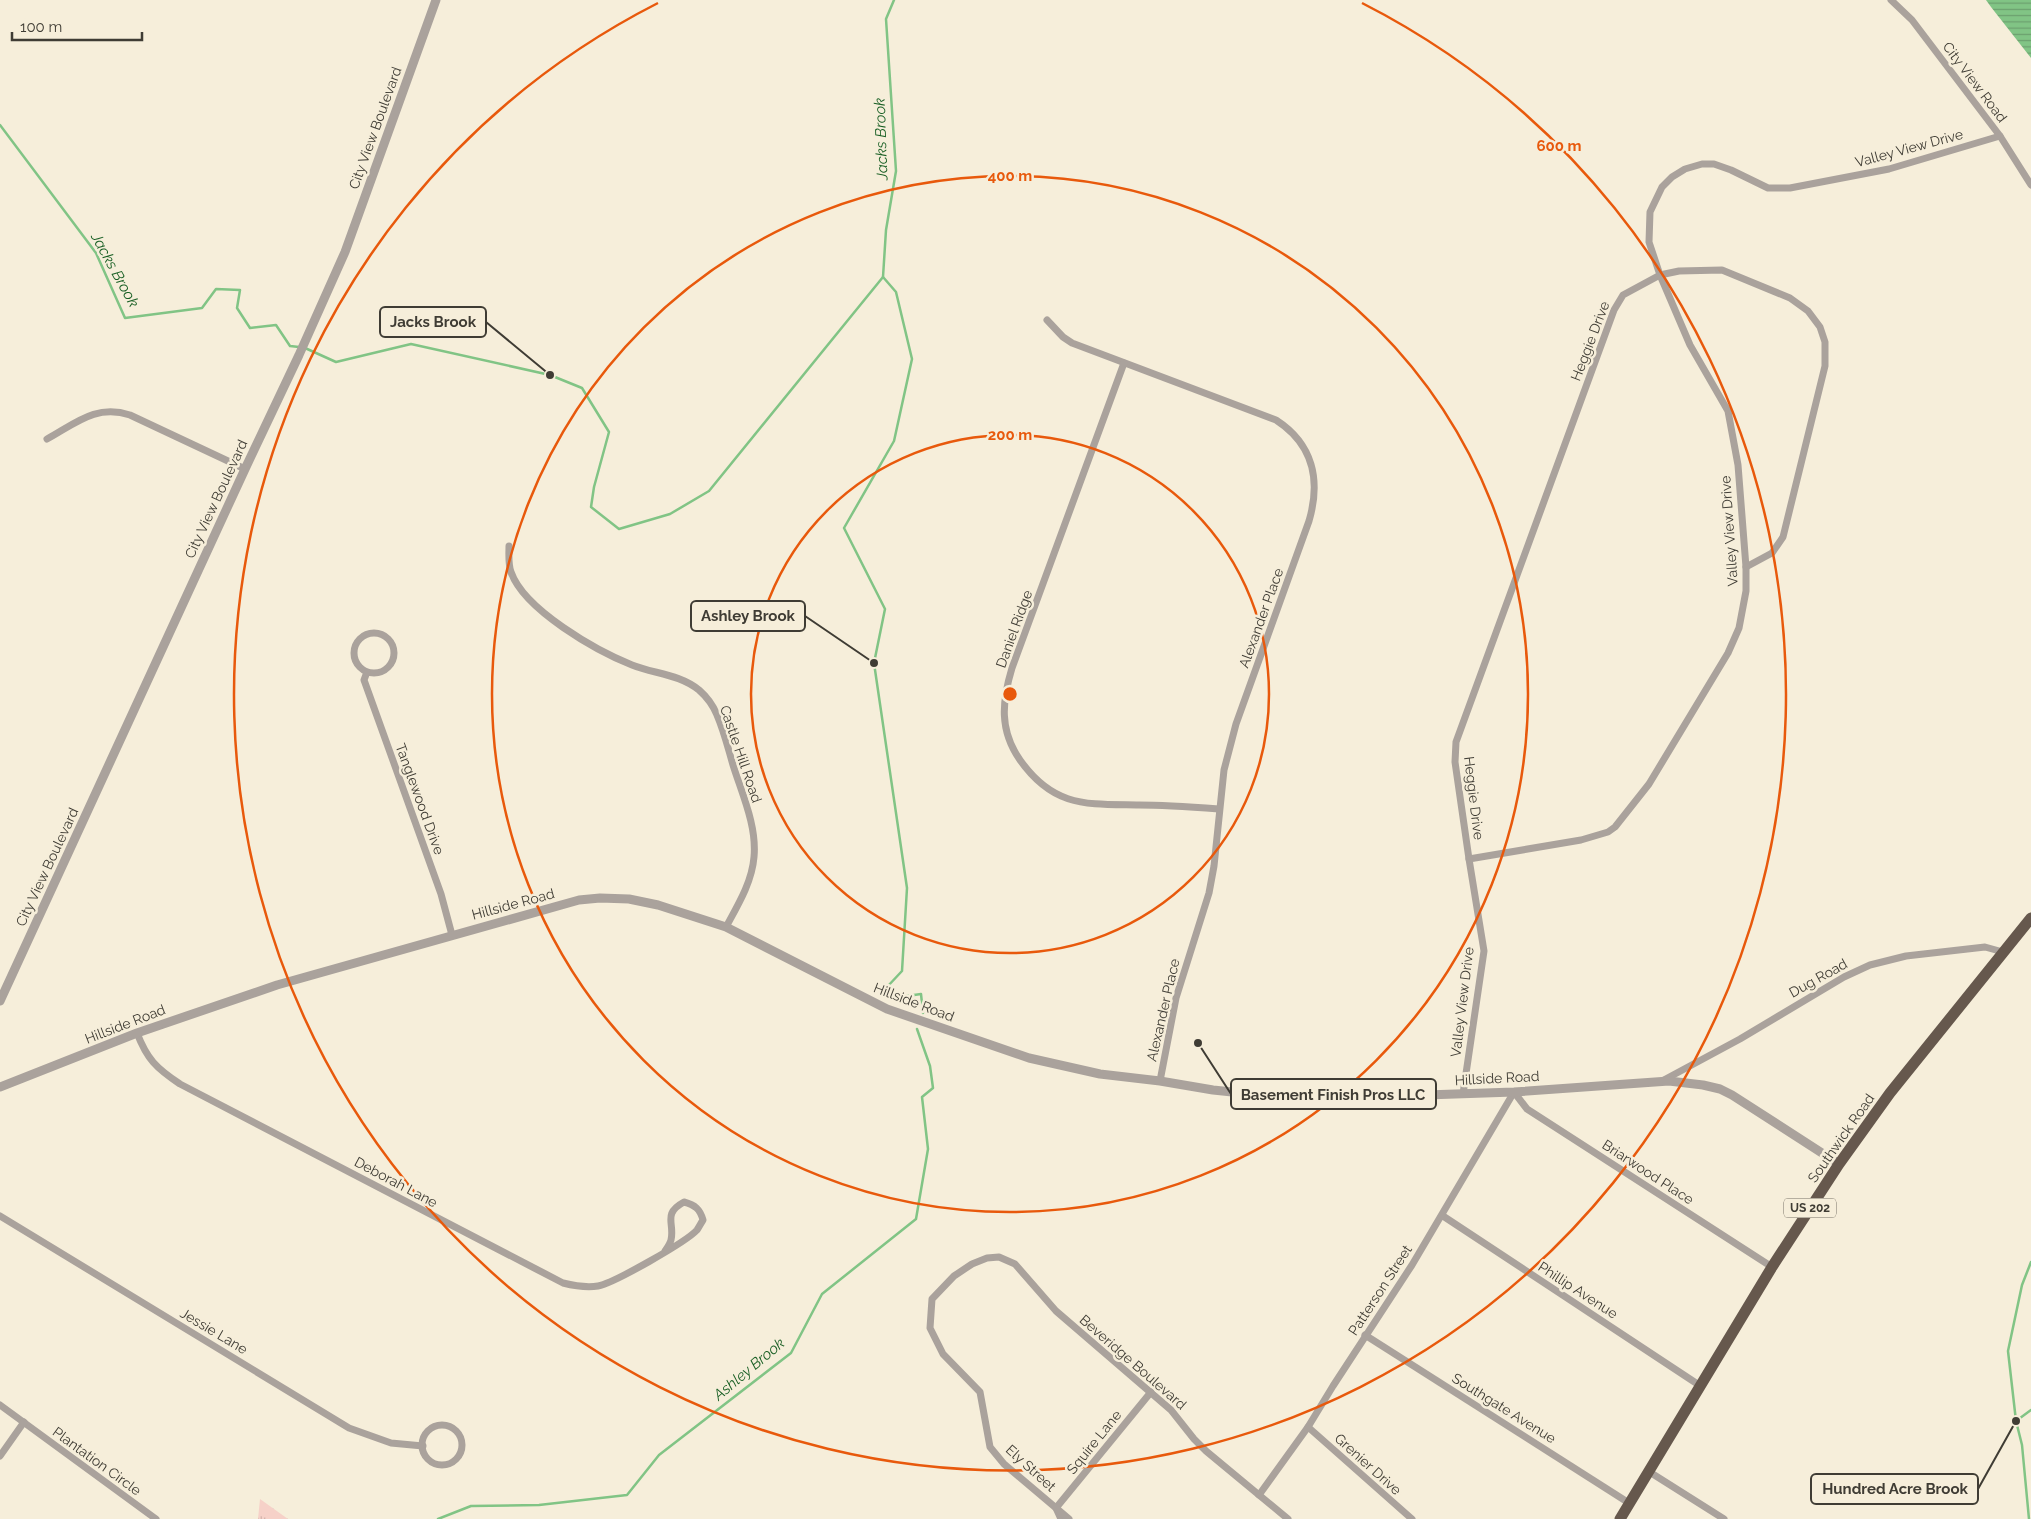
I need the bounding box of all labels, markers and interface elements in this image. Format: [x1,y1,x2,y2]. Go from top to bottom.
scale bar [12,10,142,42]
text: 100 m [20,18,62,36]
street label: City View Road [1940,39,2010,125]
street label: City View Boulevard [345,65,405,191]
water label: Jacks Brook [871,98,891,181]
street label: Valley View Drive [1853,126,1965,170]
text: 600 m [1536,137,1582,155]
text: 400 m [988,167,1032,185]
water label: Jacks Brook [87,229,143,310]
street label: Heggie Drive [1567,299,1613,383]
callout: Jacks Brook [380,307,486,337]
text: Jacks Brook [390,313,477,331]
text: 200 m [988,426,1032,444]
street label: City View Boulevard [182,437,250,561]
street label: Valley View Drive [1717,475,1741,587]
street label: Alexander Place [1236,566,1286,670]
street label: Daniel Ridge [993,588,1035,670]
callout: Ashley Brook [691,601,805,631]
text: Ashley Brook [701,607,796,625]
centre of rings [1001,685,1019,703]
street label: Castle Hill Road [717,703,765,805]
street label: Tanglewood Drive [393,741,447,857]
street label: Heggie Drive [1461,755,1487,841]
street label: City View Boulevard [13,805,81,929]
street label: Hillside Road [470,885,556,923]
street label: Valley View Drive [1447,946,1477,1058]
street label: Dug Road [1786,955,1850,1001]
street label: Alexander Place [1143,957,1183,1063]
street label: Hillside Road [872,979,956,1025]
street label: Hillside Road [83,1001,167,1047]
street label: Hillside Road [1454,1068,1540,1088]
callout: Basement Finish Pros LLC [1231,1079,1436,1109]
text: Basement Finish Pros LLC [1241,1086,1425,1104]
street label: Southwick Road [1804,1091,1878,1185]
street label: Briarwood Place [1599,1136,1697,1208]
street label: Deborah Lane [352,1153,440,1211]
road number: US 202 [1784,1198,1836,1218]
street label: Patterson Street [1345,1242,1415,1338]
street label: Phillip Avenue [1535,1258,1621,1322]
street label: Jessie Lane [178,1305,250,1357]
street label: Beveridge Boulevard [1076,1311,1190,1413]
water label: Ashley Brook [709,1334,788,1405]
street label: Southgate Avenue [1449,1370,1559,1446]
street label: Squire Lane [1064,1407,1124,1477]
street label: Plantation Circle [50,1424,144,1498]
street label: Grenier Drive [1331,1430,1405,1498]
street label: Ely Street [1003,1441,1060,1495]
callout: Hundred Acre Brook [1811,1474,1978,1504]
text: Hundred Acre Brook [1822,1480,1968,1498]

